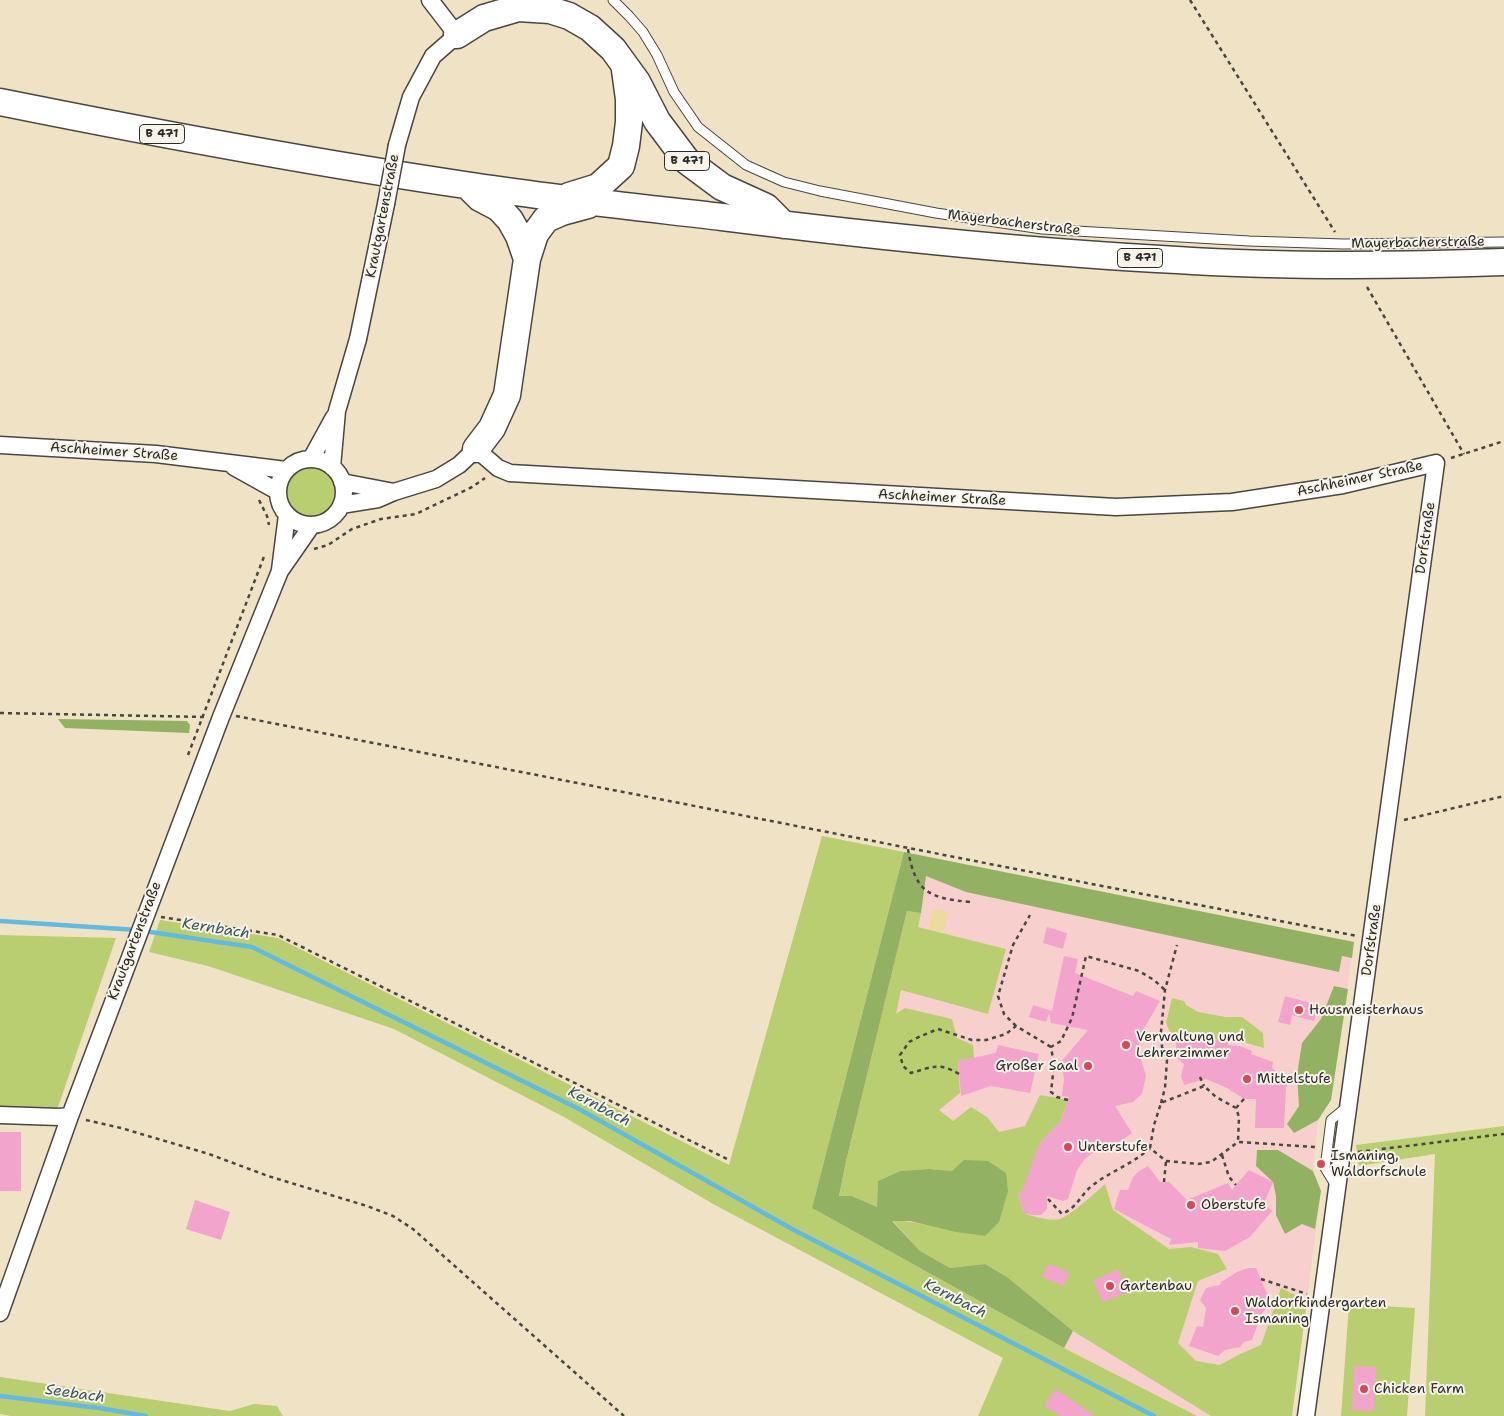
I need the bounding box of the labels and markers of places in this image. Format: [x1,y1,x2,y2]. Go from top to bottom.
place label: Hausmeisterhaus [1309,1002,1424,1018]
marker: Hausmeisterhaus [1293,1004,1305,1016]
place label: Verwaltung und Lehrerzimmer [1136,1029,1244,1062]
marker: Verwaltung und Lehrerzimmer [1120,1039,1132,1051]
place label: Großer Saal [996,1058,1078,1074]
marker: Großer Saal [1082,1060,1094,1072]
place label: Mittelstufe [1257,1071,1331,1087]
marker: Mittelstufe [1241,1073,1253,1085]
place label: Unterstufe [1078,1139,1148,1155]
marker: Unterstufe [1062,1141,1074,1153]
place label: Ismaning, Waldorfschule [1331,1148,1427,1180]
marker: Ismaning, Waldorfschule [1315,1158,1327,1170]
place label: Oberstufe [1201,1197,1266,1213]
marker: Oberstufe [1185,1199,1197,1211]
place label: Gartenbau [1120,1278,1192,1294]
marker: Gartenbau [1104,1280,1116,1292]
place label: Waldorfkindergarten Ismaning [1245,1295,1386,1328]
marker: Waldorfkindergarten Ismaning [1229,1305,1241,1317]
place label: Chicken Farm [1374,1381,1464,1397]
marker: Chicken Farm [1358,1383,1370,1395]

